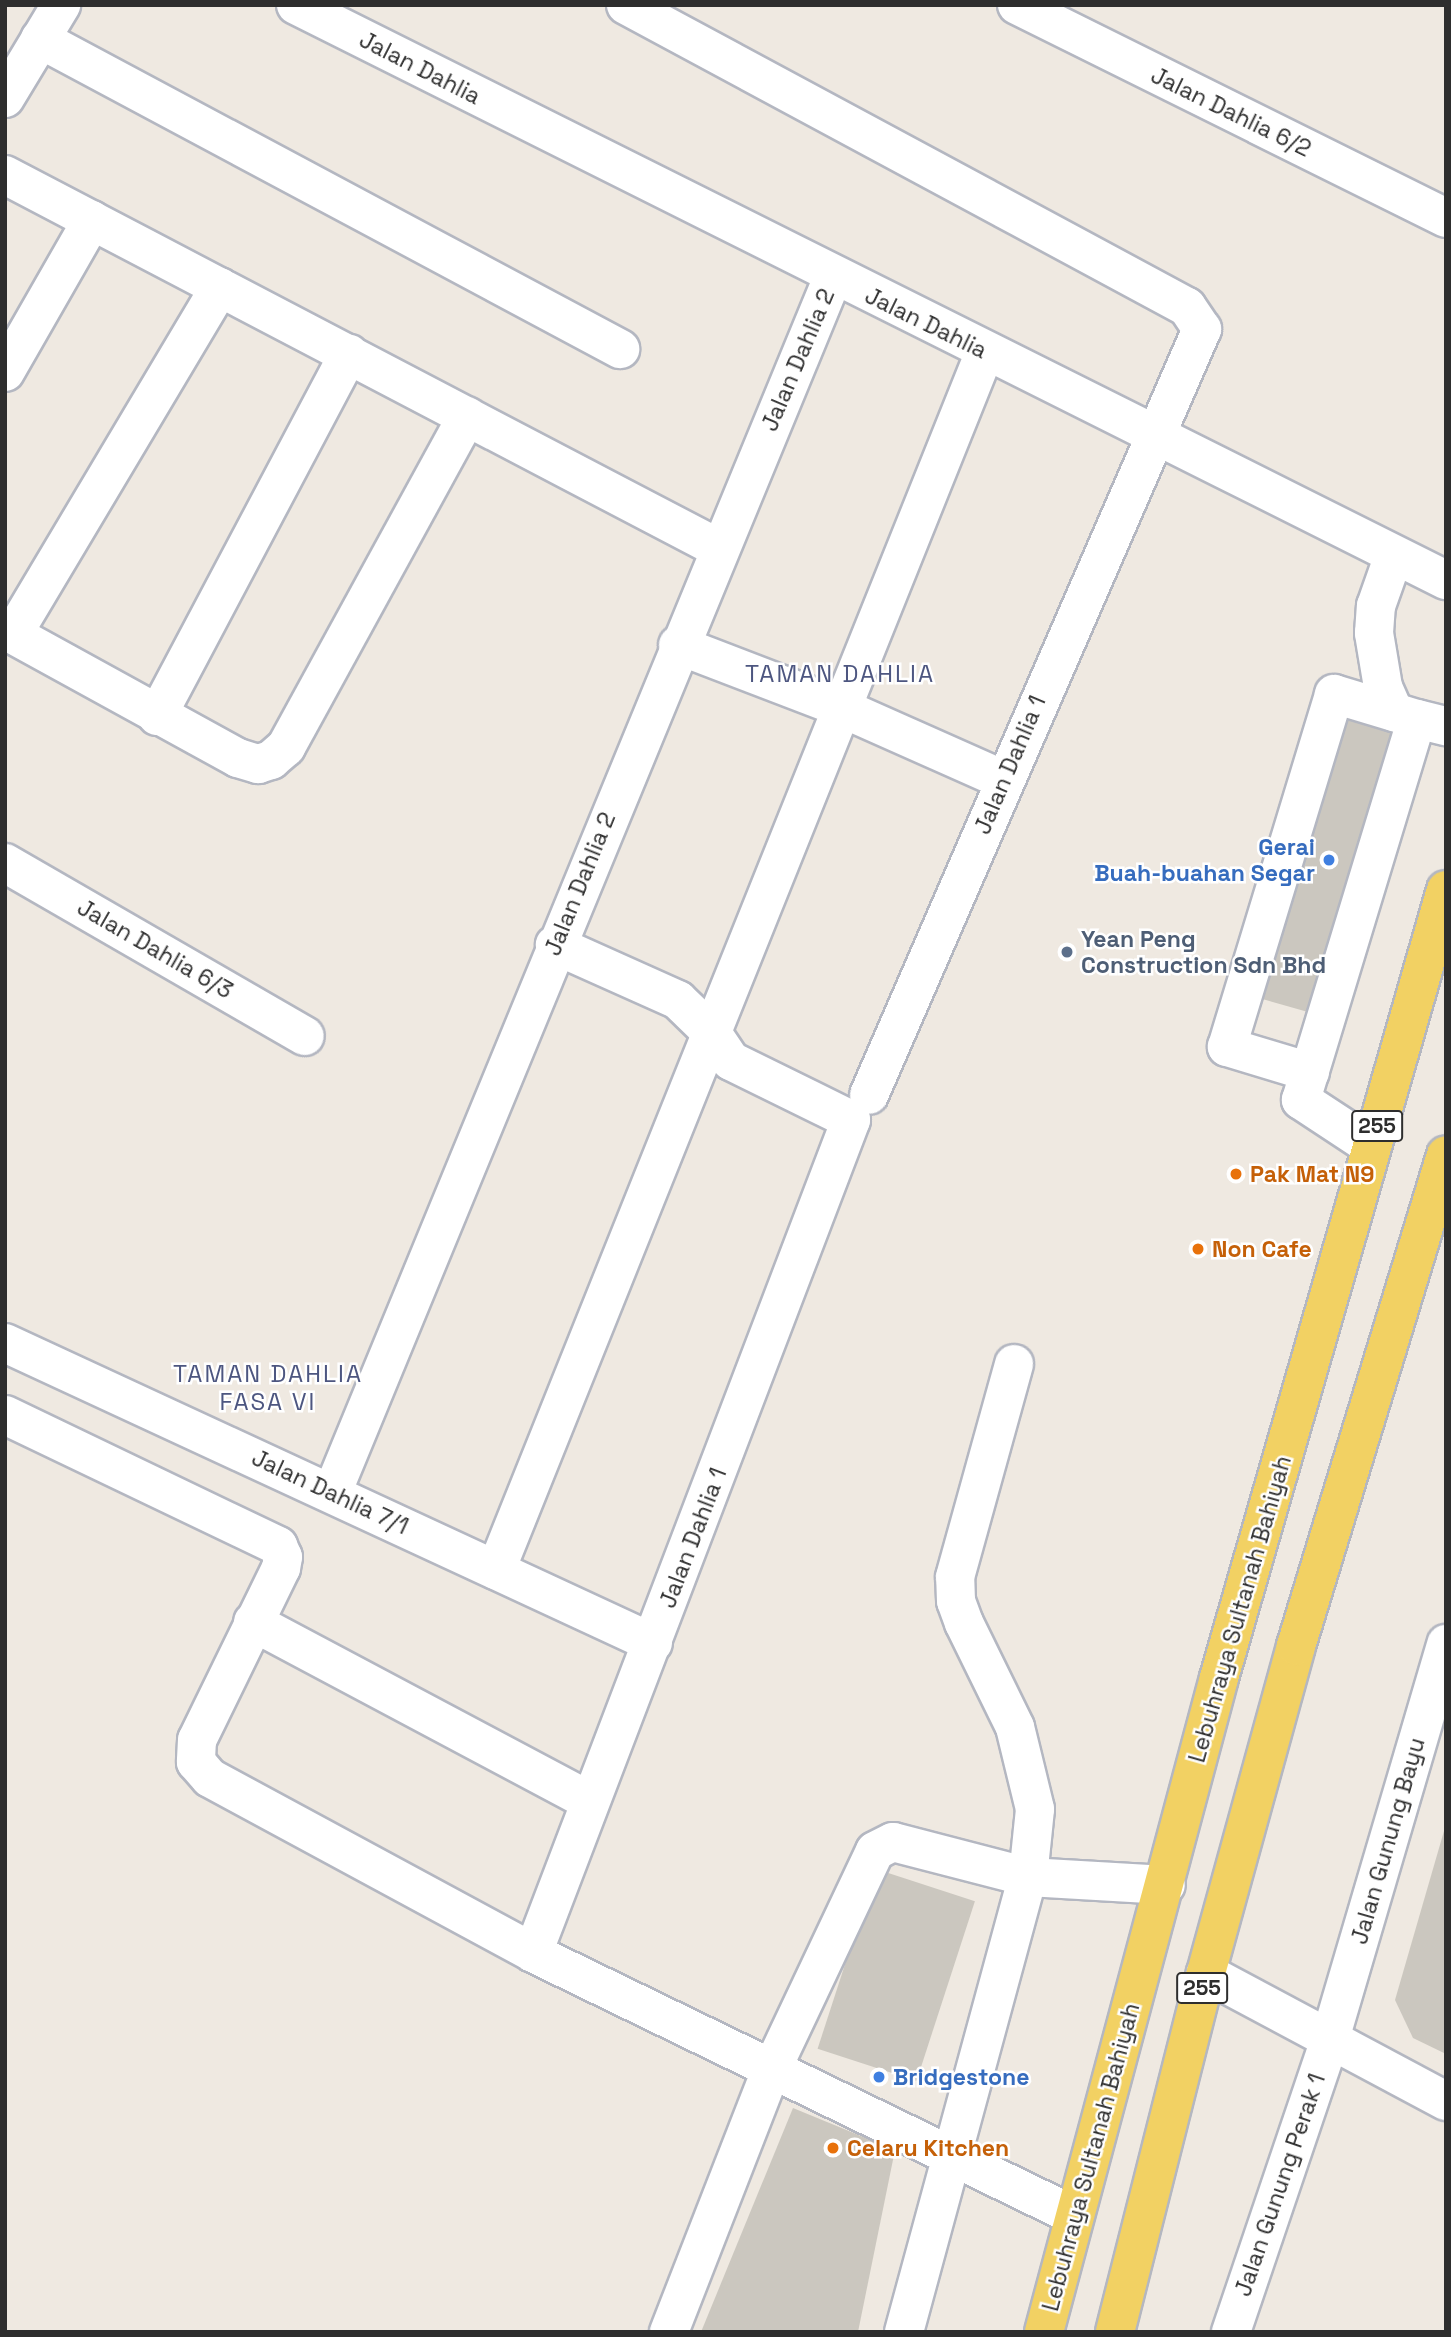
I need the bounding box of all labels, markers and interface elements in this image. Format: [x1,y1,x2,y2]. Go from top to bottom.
street label: Jalan Dahlia [355,26,485,110]
street label: Jalan Dahlia 6/2 [1146,61,1316,163]
street label: Jalan Dahlia [861,282,991,364]
street label: Jalan Dahlia 2 [756,285,840,435]
district label: TAMAN DAHLIA [746,660,934,688]
street label: Jalan Dahlia 1 [968,692,1052,838]
street label: Jalan Dahlia 2 [539,808,621,960]
place label: Gerai Buah-buahan Segar [1094,833,1315,887]
marker: Gerai Buah-buahan Segar [1321,852,1337,868]
street label: Jalan Dahlia 6/3 [72,893,238,1005]
place label: Yean Peng Construction Sdn Bhd [1081,925,1326,979]
marker: Yean Peng Construction Sdn Bhd [1059,944,1075,960]
road number: 255 [1351,1108,1403,1144]
place label: Pak Mat N9 [1250,1160,1374,1188]
marker: Pak Mat N9 [1228,1166,1244,1182]
place label: Non Cafe [1212,1235,1312,1263]
marker: Non Cafe [1190,1241,1206,1257]
district label: TAMAN DAHLIA FASA VI [174,1360,362,1416]
street label: Jalan Dahlia 7/1 [247,1444,413,1540]
street label: Lebuhraya Sultanah Bahiyah [1183,1452,1297,1766]
street label: Jalan Dahlia 1 [654,1464,732,1612]
street label: Jalan Gunung Bayu [1345,1735,1431,1947]
road number: 255 [1176,1970,1228,2006]
street label: Lebuhraya Sultanah Bahiyah [1037,2000,1145,2314]
place label: Bridgestone [893,2063,1030,2091]
marker: Bridgestone [871,2069,887,2085]
street label: Jalan Gunung Perak 1 [1229,2070,1331,2300]
place label: Celaru Kitchen [847,2134,1009,2162]
marker: Celaru Kitchen [825,2140,841,2156]

